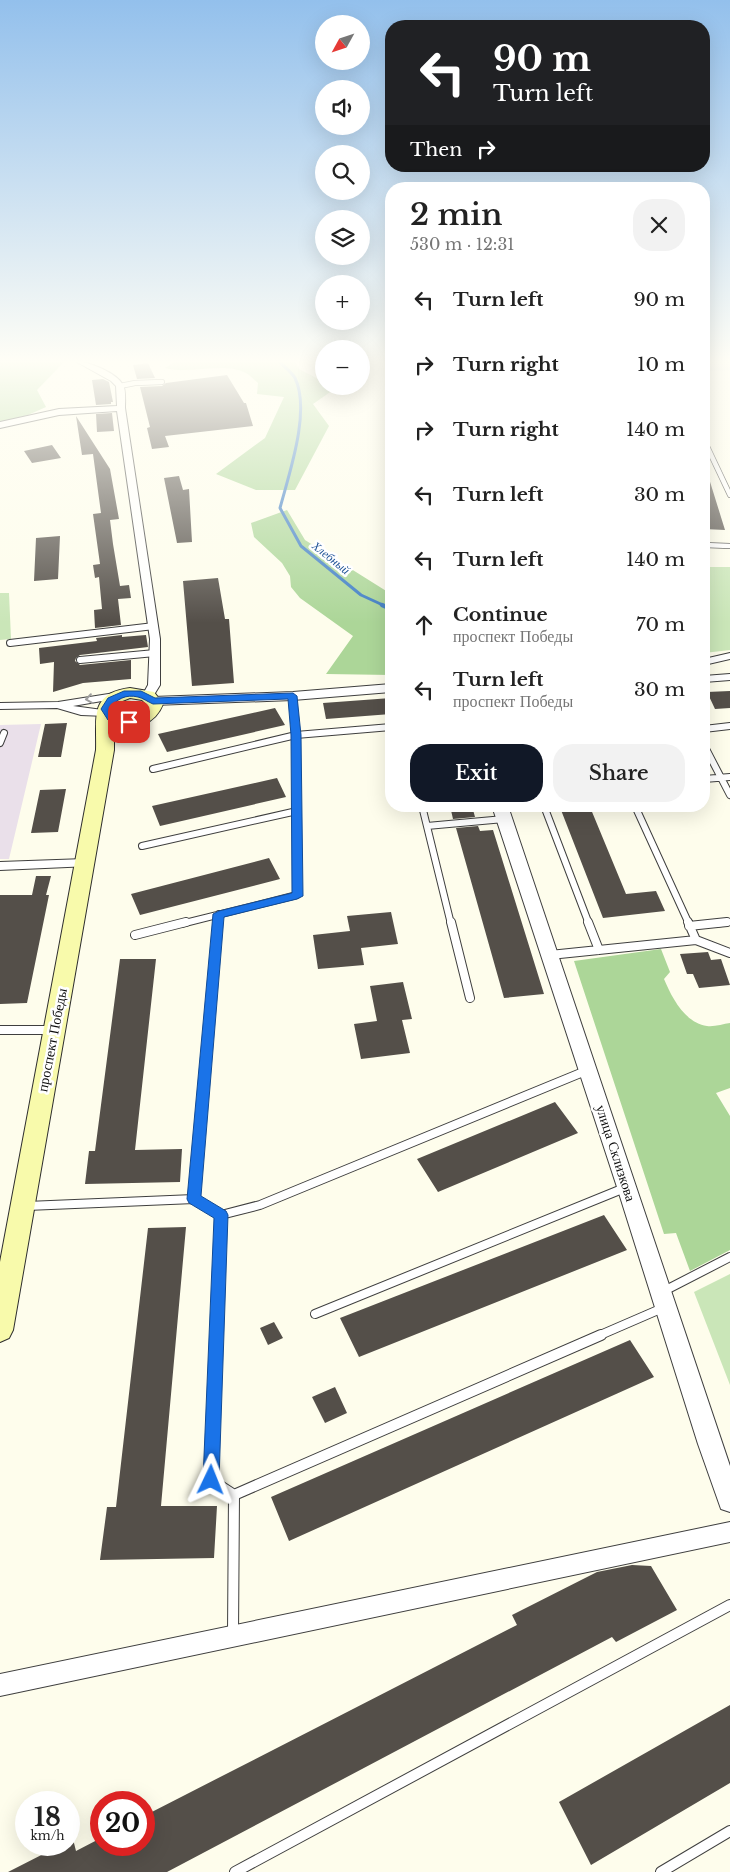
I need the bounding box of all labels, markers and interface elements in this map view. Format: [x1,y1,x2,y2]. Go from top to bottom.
north arrow [315,15,370,70]
map controls [315,15,370,395]
text: 90 m [493,37,591,80]
icon: left [410,40,475,105]
button: sound [315,80,370,135]
text: Turn left [493,80,593,107]
icon: right [472,135,500,163]
text: Then [410,138,462,161]
button: search [315,145,370,200]
text: 2 min [410,196,502,233]
button: close [633,199,685,251]
button: layers [315,210,370,265]
text: 530 m · 12:31 [410,234,514,254]
button: + [315,275,370,330]
icon: left [410,286,438,314]
text: Turn left [453,288,544,311]
text: 90 m [633,288,685,311]
button: − [315,340,370,395]
icon: right [410,351,438,379]
text: Turn right [453,353,559,376]
text: 10 m [637,353,685,376]
icon: right [410,416,438,444]
text: Turn right [453,418,559,441]
text: 140 m [626,418,685,441]
icon: left [410,481,438,509]
text: Turn left [453,483,544,506]
text: 30 m [634,483,685,506]
water label: Хлебный [309,537,353,577]
icon: left [410,546,438,574]
text: Turn left [453,548,544,571]
text: 140 m [626,548,685,571]
text: Continue [453,603,548,626]
icon: ahead [410,611,438,639]
text: 70 m [636,613,685,636]
text: проспект Победы [453,626,573,646]
text: Turn left [453,668,544,691]
icon: left [410,676,438,704]
text: 30 m [634,678,685,701]
text: проспект Победы [453,691,573,711]
one-way arrow [85,694,94,704]
pin [108,701,150,743]
icon: arrive [115,708,143,736]
button: Exit [410,744,543,802]
button: Share [553,744,685,802]
street label: проспект Победы [33,986,71,1093]
street label: улица Склизкова [592,1102,640,1204]
position arrow [184,1453,236,1505]
speed limit sign: 20 [90,1791,155,1856]
text: 18 [34,1802,61,1833]
text: km/h [30,1828,65,1843]

